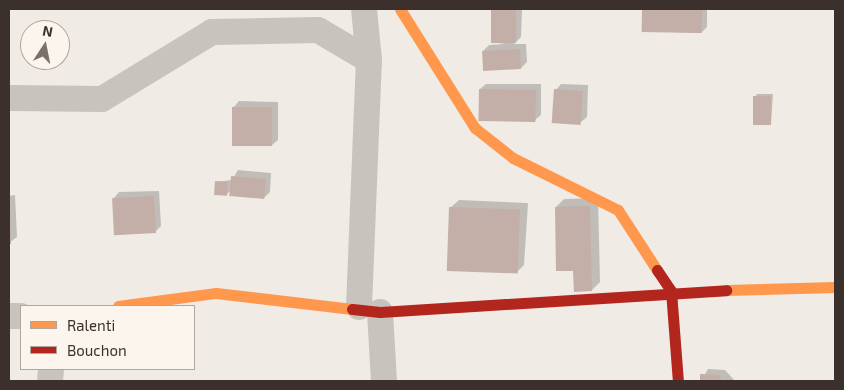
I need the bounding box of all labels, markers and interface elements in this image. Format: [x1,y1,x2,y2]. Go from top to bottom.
north arrow [20,20,70,70]
text: N [41,21,54,40]
legend [20,305,195,370]
text: Ralenti [67,316,115,334]
text: Bouchon [67,341,127,359]

